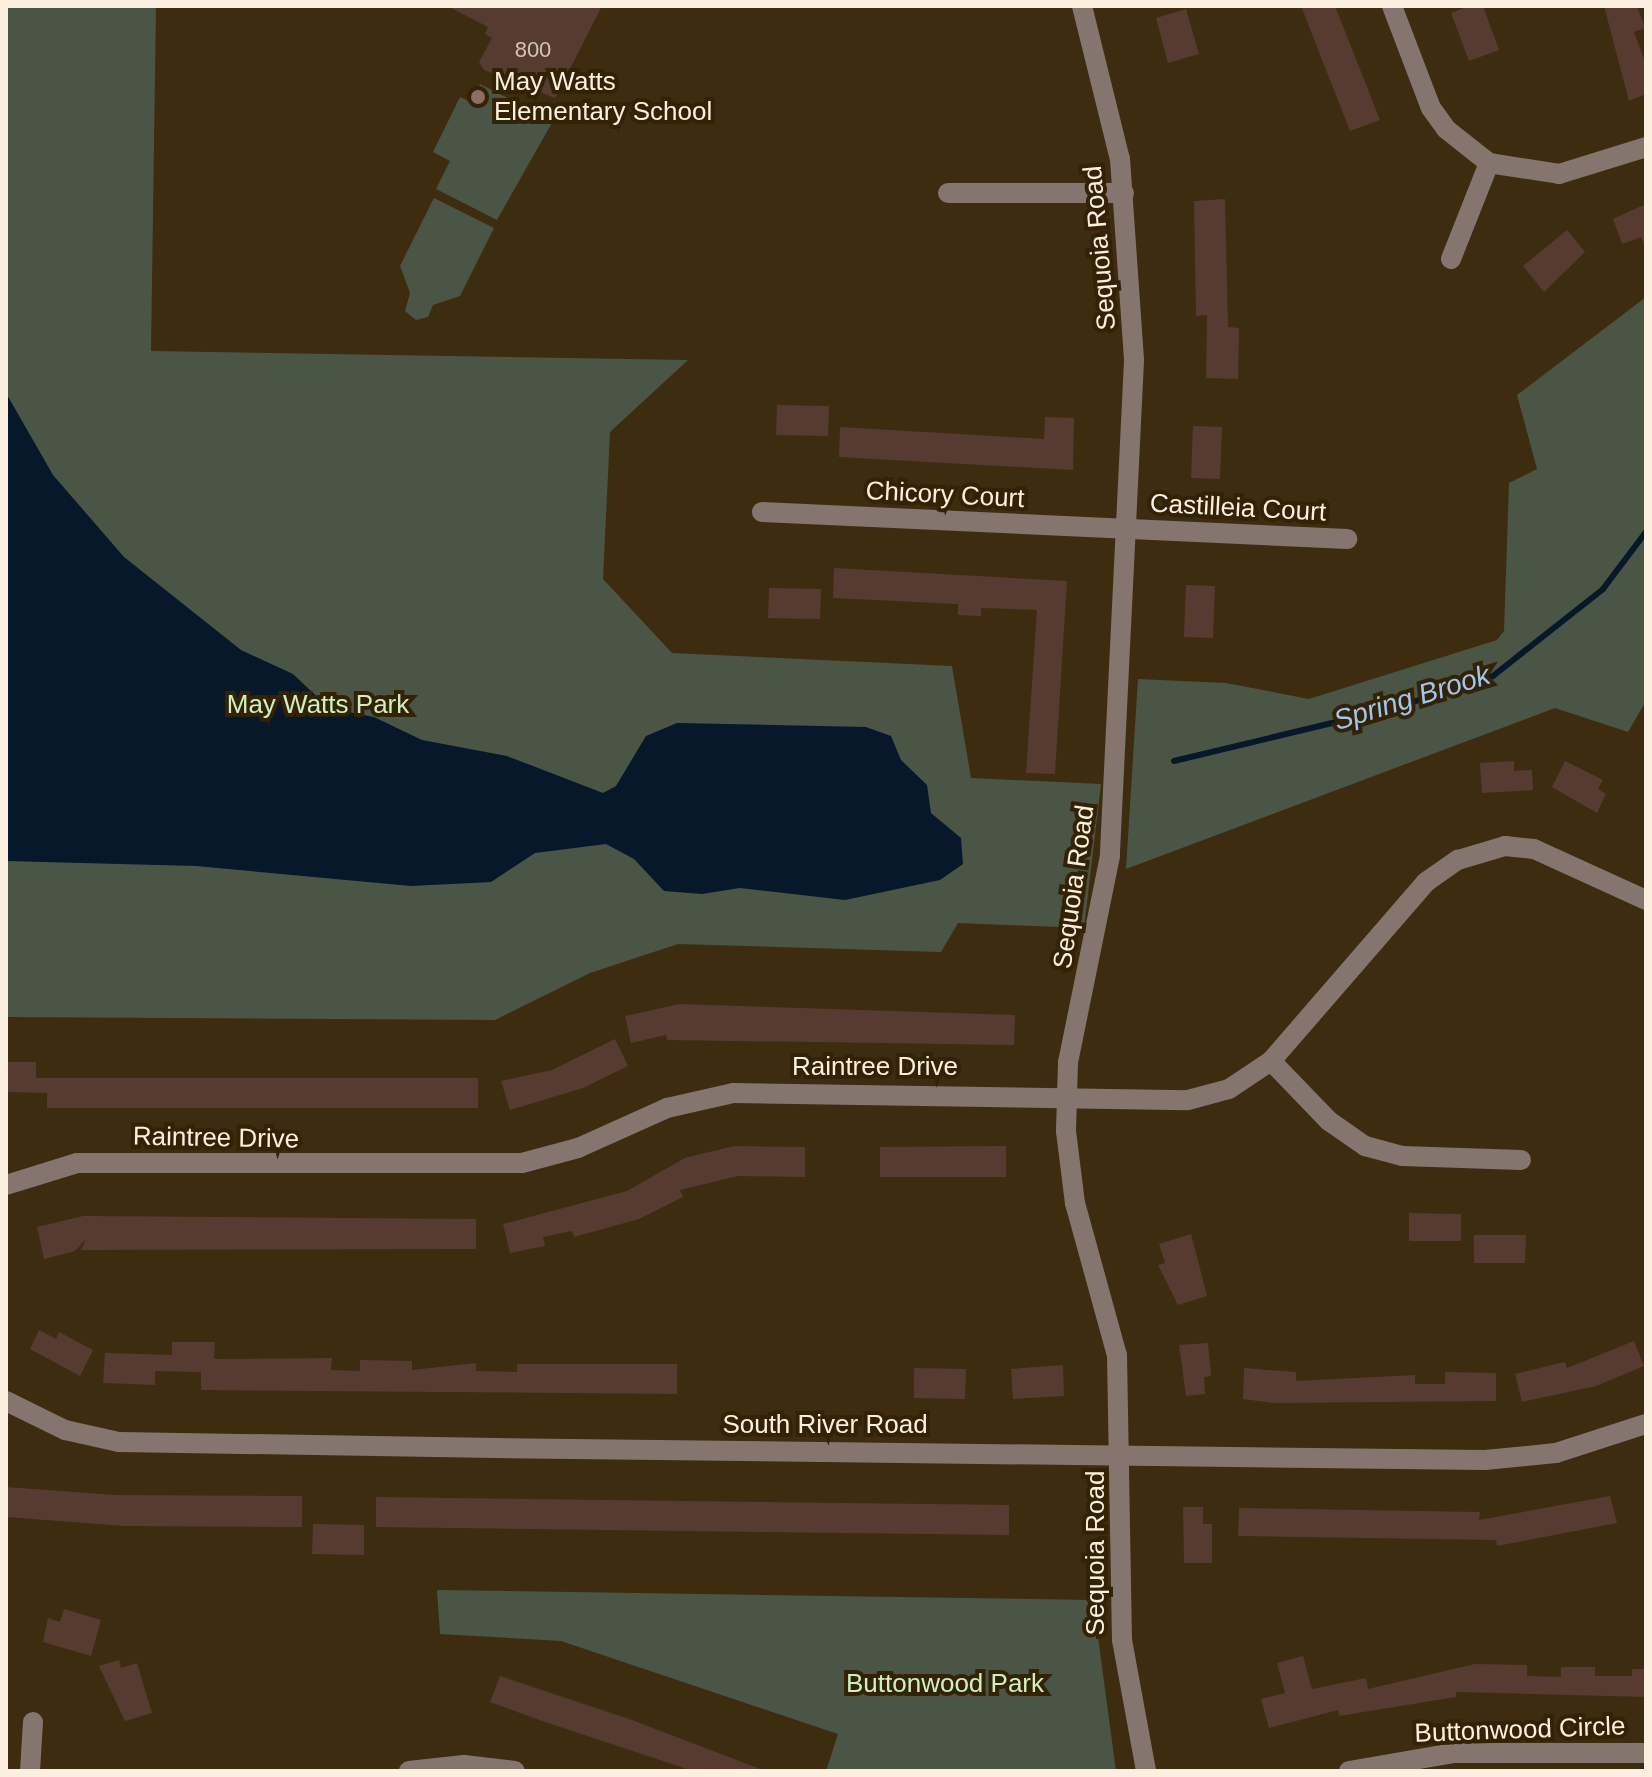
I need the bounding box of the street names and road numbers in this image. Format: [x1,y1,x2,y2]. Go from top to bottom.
street label: Sequoia Road [1077,165,1123,331]
street label: Chicory Court [865,475,1025,515]
street label: Castilleia Court [1149,488,1327,528]
street label: Sequoia Road [1047,803,1101,971]
street label: Raintree Drive [792,1051,958,1083]
street label: Raintree Drive [133,1121,299,1155]
street label: South River Road [722,1409,928,1441]
street label: Sequoia Road [1080,1471,1112,1635]
street label: Buttonwood Circle [1414,1711,1626,1749]

